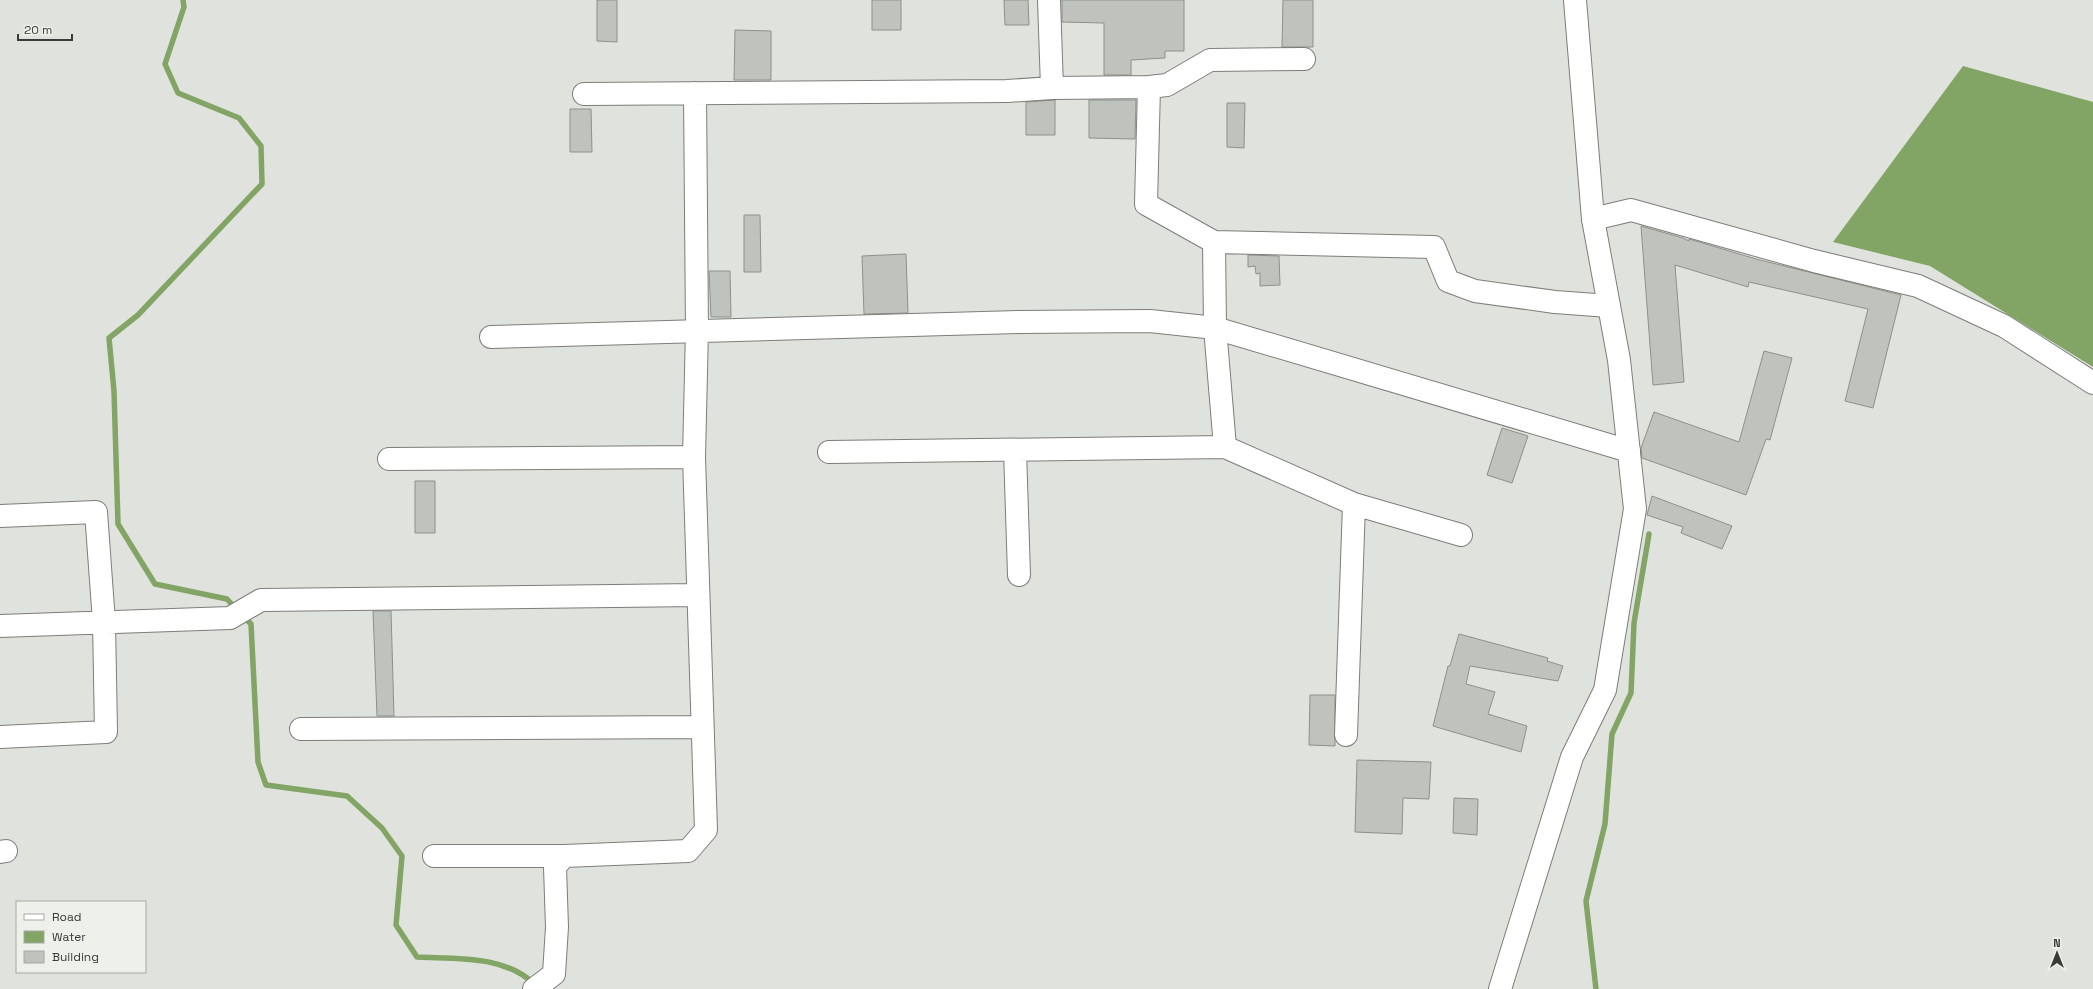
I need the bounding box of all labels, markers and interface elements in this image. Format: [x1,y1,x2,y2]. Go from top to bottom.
scale bar [18,16,72,42]
text: 20 m [24,22,52,38]
legend [16,901,146,973]
text: Road [52,909,81,925]
text: Water [52,929,86,945]
north arrow [2037,933,2077,973]
text: N [2053,936,2061,950]
text: Building [52,949,99,965]

